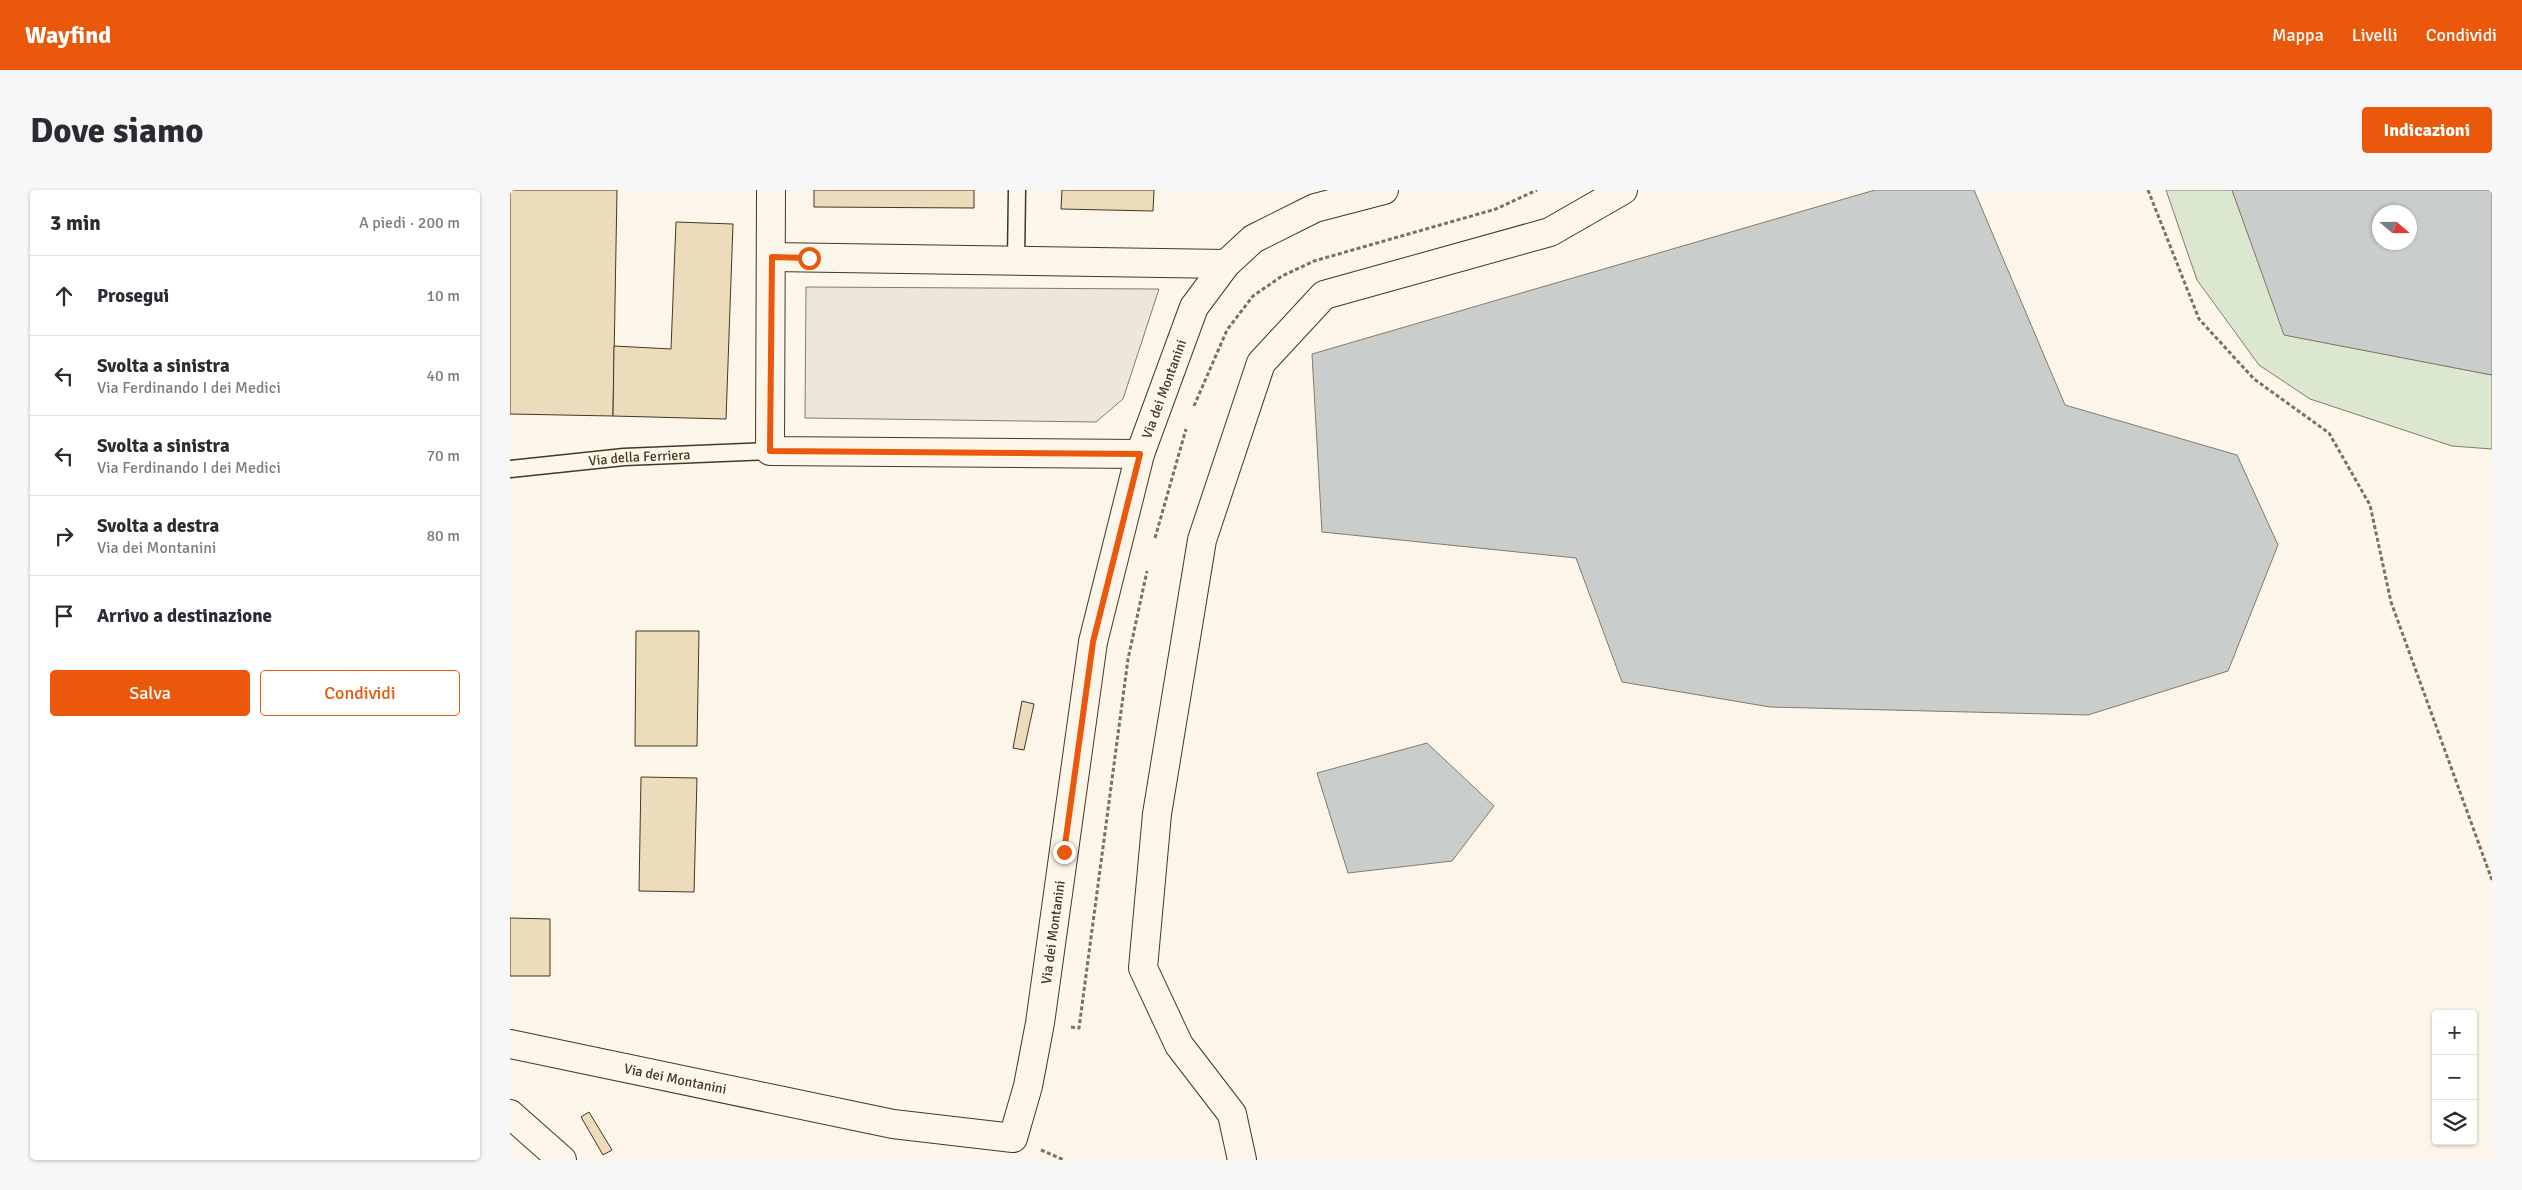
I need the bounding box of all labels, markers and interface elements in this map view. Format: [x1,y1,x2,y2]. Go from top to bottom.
text: Wayfind [25,20,111,50]
text: Mappa [2272,24,2324,46]
text: Livelli [2352,24,2398,46]
text: Condividi [2426,24,2497,46]
button: Indicazioni [2362,107,2492,153]
text: Dove siamo [30,109,204,152]
north arrow [2372,205,2417,250]
text: 3 min [50,210,101,236]
text: A piedi · 200 m [359,213,460,233]
route start [798,247,821,270]
icon: ahead [50,282,78,310]
text: Prosegui [97,284,169,308]
text: 10 m [426,286,460,306]
street label: Via dei Montanini [1138,337,1190,441]
text: Svolta a sinistra [97,354,230,378]
icon: left [50,362,78,390]
text: 40 m [426,366,460,386]
text: Via Ferdinando I dei Medici [97,378,281,398]
text: Svolta a sinistra [97,434,230,458]
icon: left [50,442,78,470]
text: 70 m [426,446,460,466]
street label: Via della Ferriera [588,446,691,469]
text: Via Ferdinando I dei Medici [97,458,281,478]
text: Svolta a destra [97,514,219,538]
icon: right [50,522,78,550]
text: 80 m [426,526,460,546]
text: Via dei Montanini [97,538,216,558]
icon: arrive [50,602,78,630]
text: Arrivo a destinazione [97,604,272,628]
button: Salva [50,670,250,716]
button: Condividi [260,670,460,716]
route end [1053,841,1076,864]
street label: Via dei Montanini [1037,879,1068,985]
map controls [2432,1010,2477,1145]
button: + [2432,1010,2477,1055]
button: − [2432,1055,2477,1100]
street label: Via dei Montanini [623,1060,728,1098]
button: layers [2432,1100,2477,1145]

